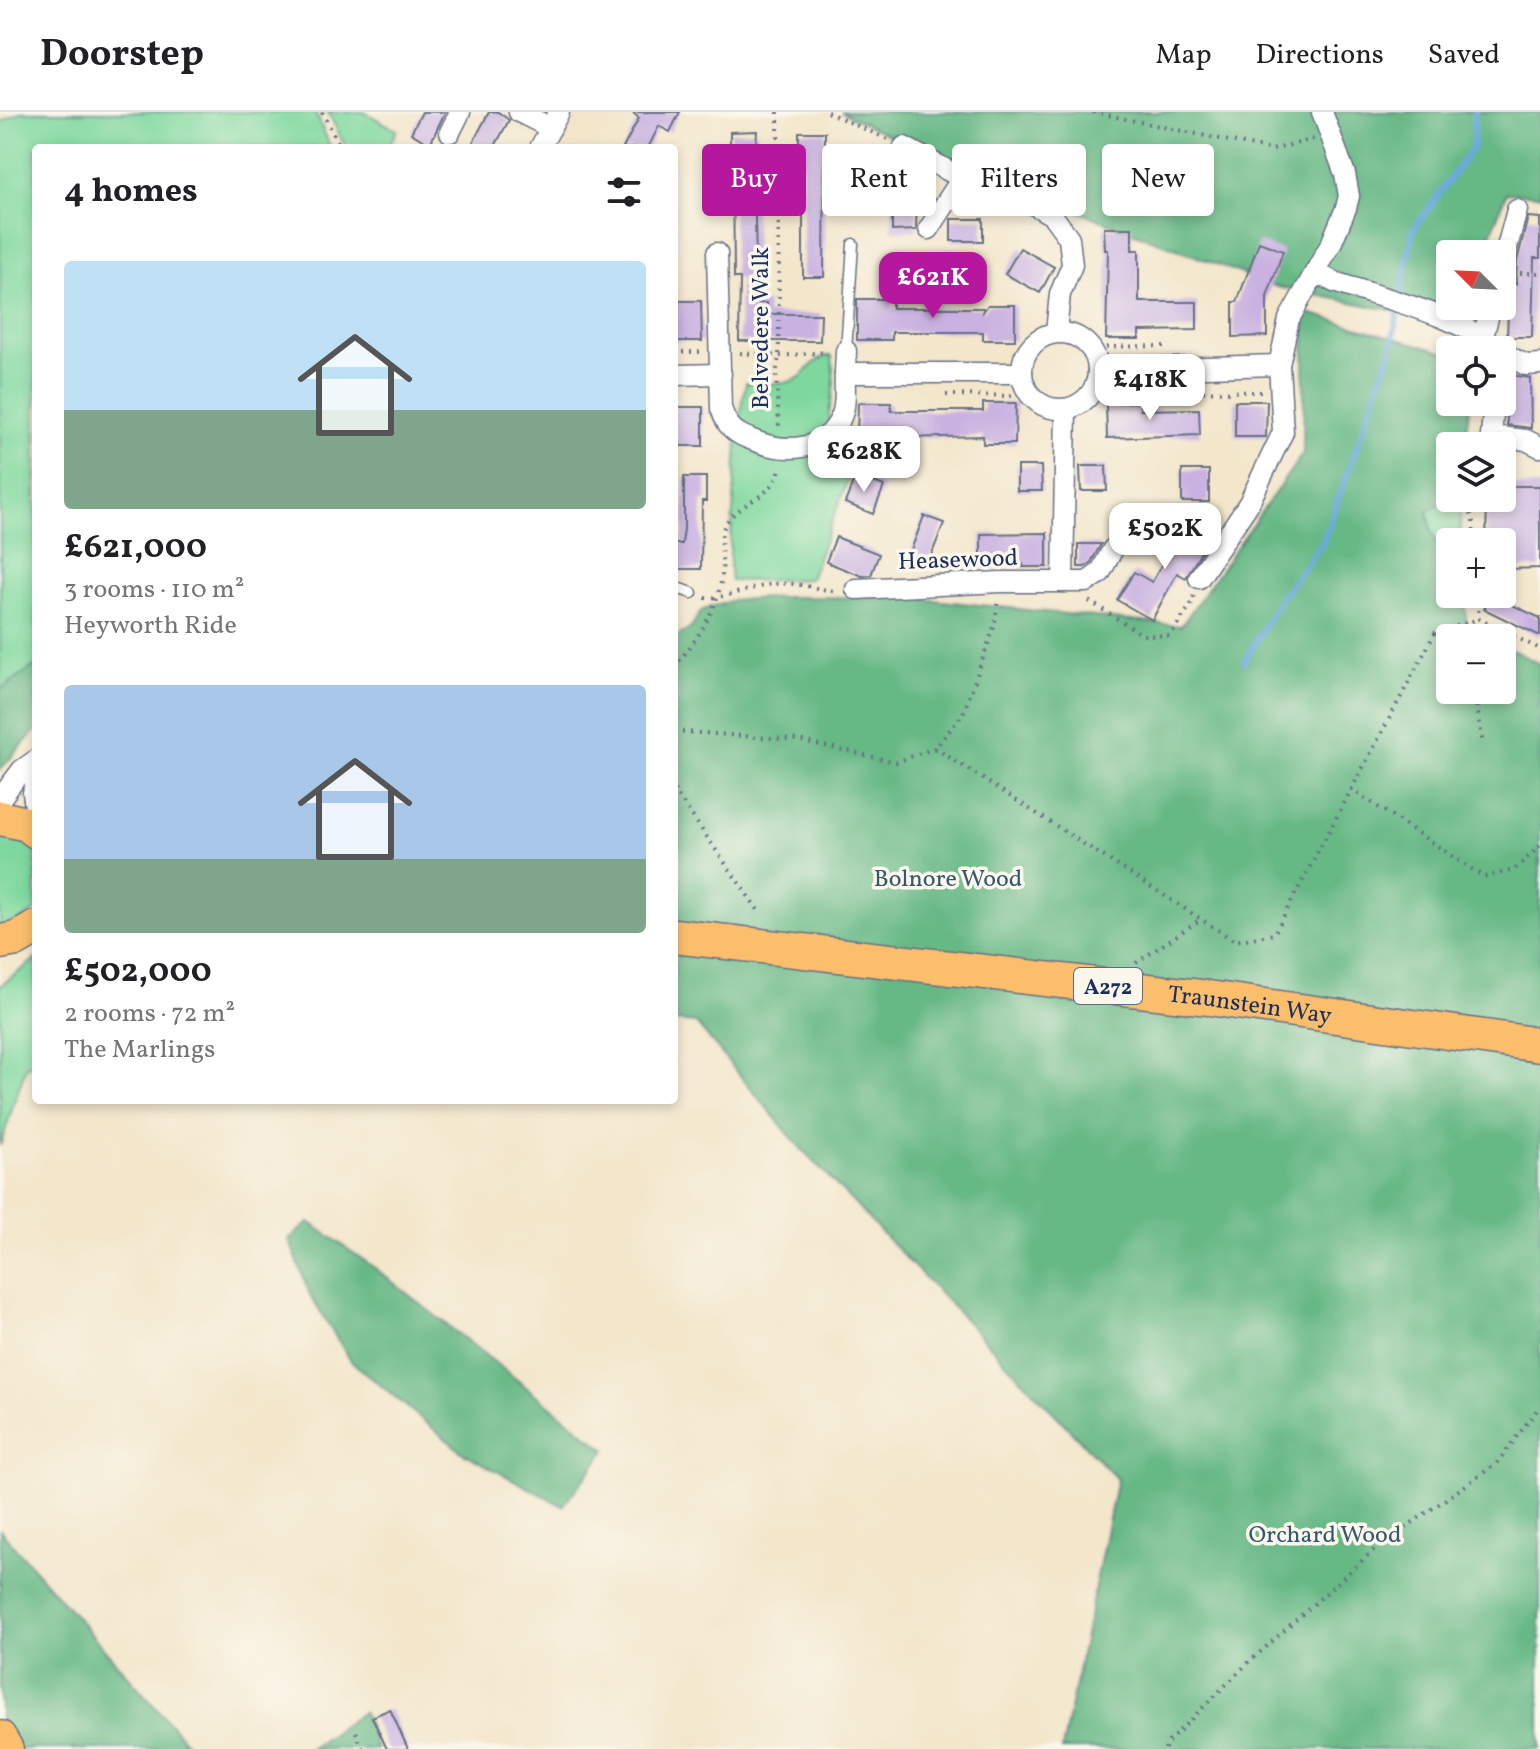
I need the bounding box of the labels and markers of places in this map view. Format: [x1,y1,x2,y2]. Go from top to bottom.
pin: £621K [877,252,989,320]
pin: £418K [1094,354,1206,422]
pin: £628K [808,426,920,494]
pin: £502K [1109,503,1221,571]

